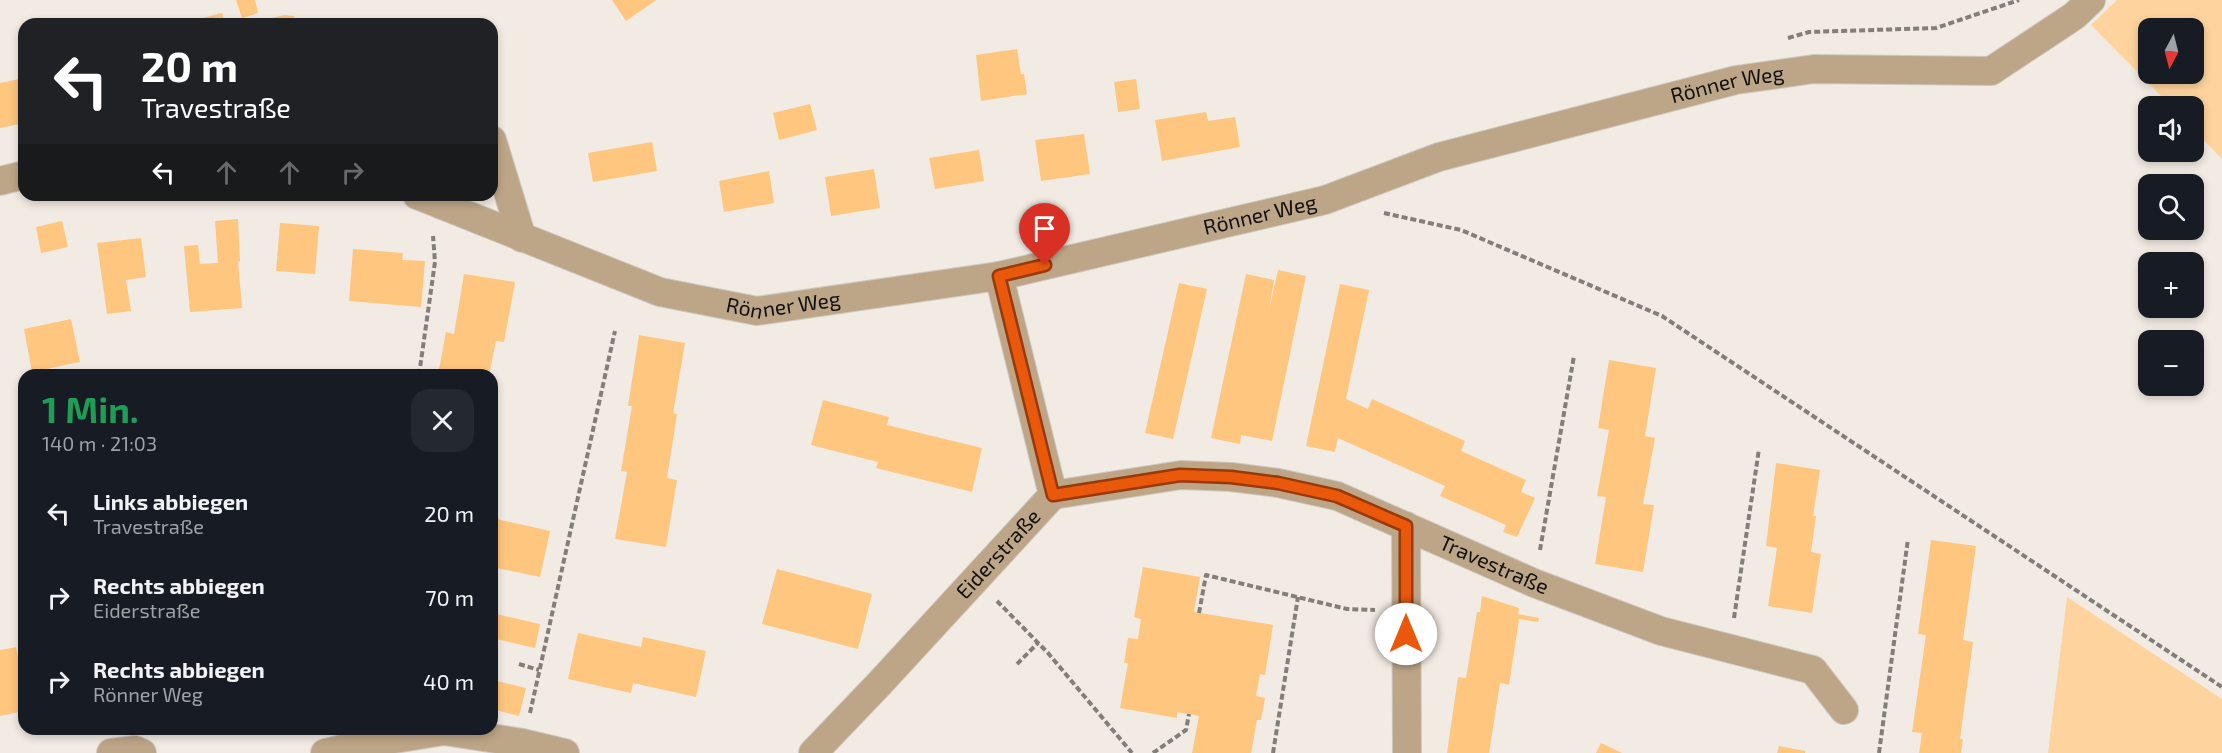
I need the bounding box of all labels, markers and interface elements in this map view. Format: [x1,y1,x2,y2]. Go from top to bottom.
north arrow [2138,18,2204,84]
map controls [2138,18,2204,396]
text: 20 m [141,40,238,90]
icon: left [42,42,120,120]
street label: Rönner Weg [1668,59,1786,107]
text: Travestraße [141,91,291,123]
button: sound [2138,96,2204,162]
icon: left [147,156,180,189]
icon: ahead [210,156,243,189]
icon: ahead [273,156,306,189]
icon: right [336,156,369,189]
button: search [2138,174,2204,240]
street label: Rönner Weg [1201,188,1319,239]
pin [1019,203,1070,265]
icon: arrive [1028,212,1061,245]
button: + [2138,252,2204,318]
street label: Rönner Weg [724,285,842,323]
button: − [2138,330,2204,396]
text: 1 Min. [42,387,139,430]
button: close [411,389,474,452]
text: 140 m · 21:03 [42,431,157,455]
text: Links abbiegen [93,488,248,514]
icon: left [42,497,75,530]
text: 20 m [424,500,474,526]
street label: Eiderstraße [950,503,1045,603]
text: Travestraße [93,514,204,538]
street label: Travestraße [1436,529,1553,598]
text: Rechts abbiegen [93,572,265,598]
icon: right [42,581,75,614]
text: 70 m [425,584,474,610]
text: Eiderstraße [93,598,200,622]
position arrow [1374,602,1438,666]
text: Rechts abbiegen [93,656,265,682]
icon: right [42,665,75,698]
text: 40 m [423,668,474,694]
text: Rönner Weg [93,682,203,706]

